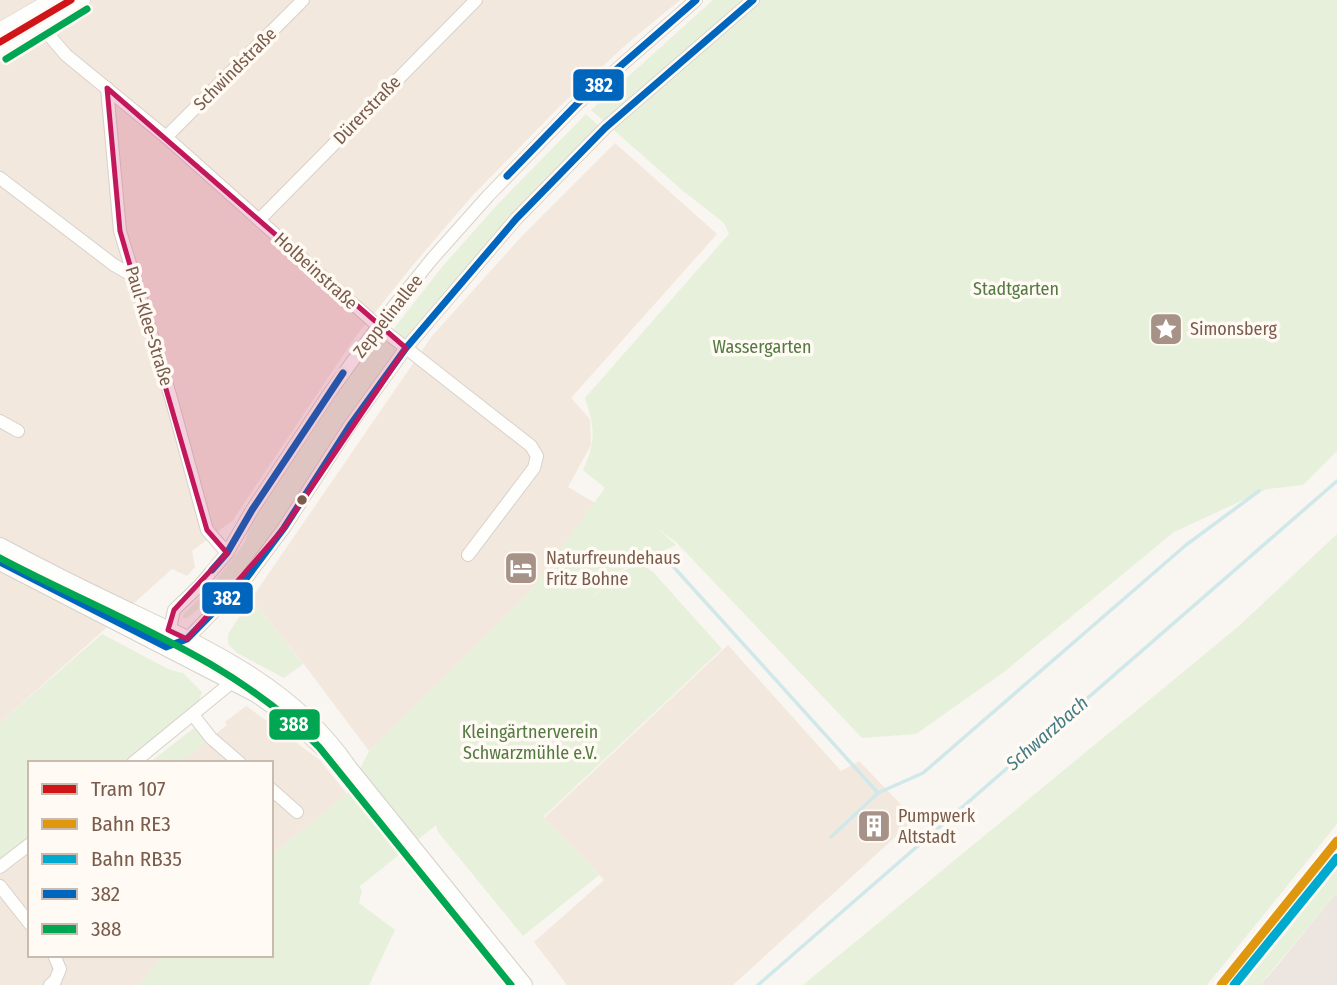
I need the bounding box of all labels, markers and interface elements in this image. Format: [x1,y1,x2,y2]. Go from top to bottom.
street label: Schwindstraße [189,23,281,115]
line badge: 382 [572,68,625,102]
street label: Dürerstraße [329,71,405,149]
text: 382 [584,74,613,97]
street label: Holbeinstraße [270,228,362,314]
street label: Paul-Klee-Straße [120,264,178,388]
street label: Zeppelinallee [349,270,427,362]
park label: Stadtgarten [973,278,1059,300]
place icon: Simonsberg [1147,310,1185,348]
place label: Simonsberg [1190,318,1277,340]
park label: Wassergarten [713,336,811,358]
unlabelled marker [295,493,309,507]
place label: Naturfreundehaus Fritz Bohne [546,547,681,590]
hotel icon: Naturfreundehaus Fritz Bohne [502,549,540,587]
line badge: 382 [201,581,254,615]
text: 382 [212,587,241,610]
water label: Schwarzbach [1000,691,1093,776]
line badge: 388 [268,708,321,741]
text: 388 [278,713,309,736]
park label: Kleingärtnerverein Schwarzmühle e.V. [462,721,598,764]
legend [28,761,273,957]
text: Tram 107 [91,776,165,802]
place label: Pumpwerk Altstadt [898,805,976,848]
building icon: Pumpwerk Altstadt [855,807,893,845]
text: Bahn RE3 [91,811,171,837]
text: Bahn RB35 [91,846,182,872]
text: 382 [91,881,120,907]
text: 388 [91,916,121,942]

